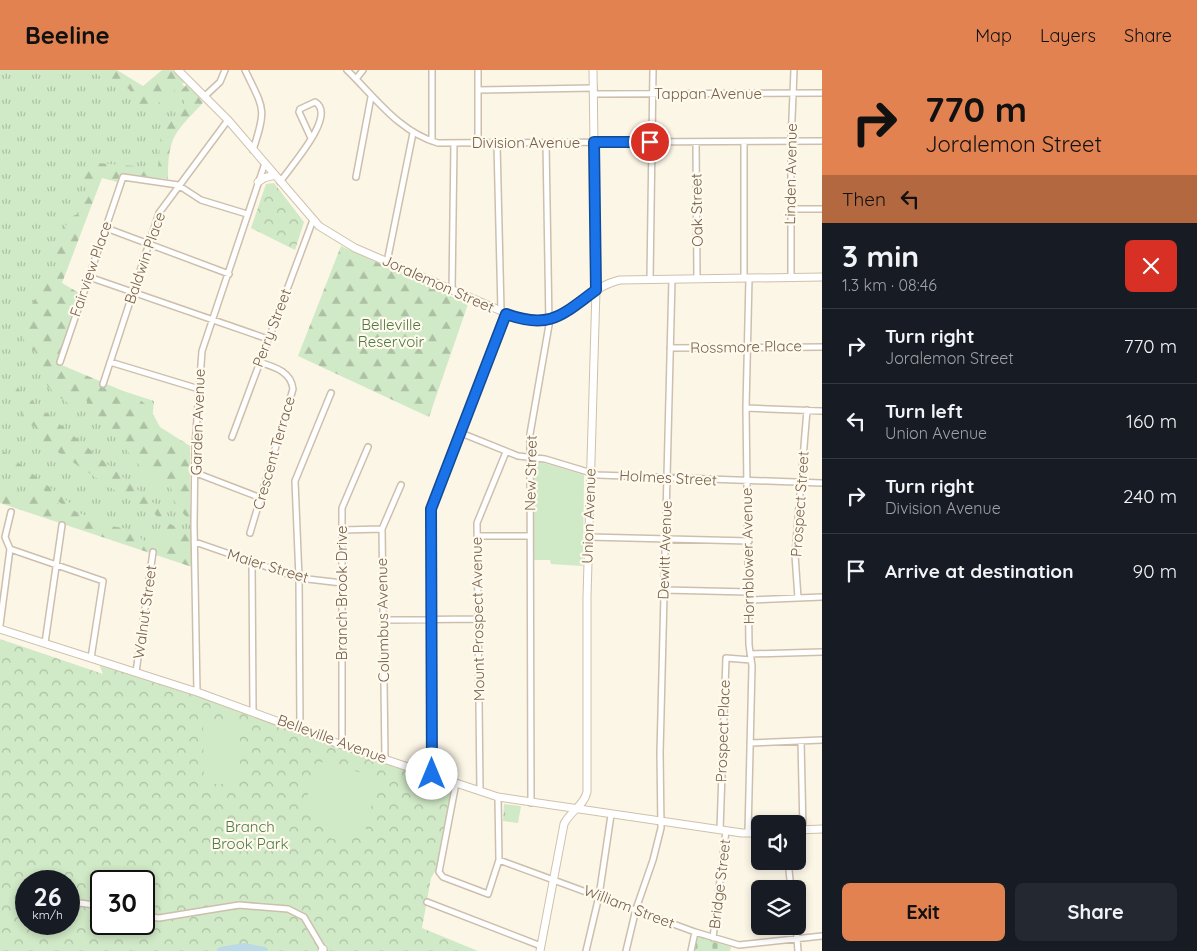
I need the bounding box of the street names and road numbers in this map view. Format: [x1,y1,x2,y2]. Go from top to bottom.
street label: Tappan Avenue [654,84,762,103]
street label: Linden Avenue [780,123,801,225]
street label: Division Avenue [472,133,580,152]
street label: Oak Street [686,173,707,247]
street label: Baldwin Place [120,209,169,306]
street label: Fairview Place [65,219,116,319]
street label: Joralemon Street [379,250,497,317]
street label: Perry Street [248,286,295,370]
street label: Rossmore Place [690,336,802,357]
street label: Garden Avenue [186,368,209,476]
street label: Crescent Terrace [248,394,299,512]
street label: New Street [520,435,541,511]
street label: Prospect Street [786,450,813,557]
street label: Holmes Street [619,465,717,490]
street label: Union Avenue [577,468,600,564]
street label: Hornblower Avenue [737,488,758,625]
street label: Dewitt Avenue [653,500,676,600]
street label: Branch Brook Drive [332,525,351,661]
street label: Mount Prospect Avenue [467,537,488,701]
street label: Maier Street [225,544,311,587]
street label: Columbus Avenue [372,558,393,682]
street label: Walnut Street [129,564,160,660]
street label: Prospect Place [711,679,734,783]
street label: Belleville Avenue [275,710,390,767]
street label: Bridge Street [705,838,734,930]
street label: William Street [581,881,677,933]

